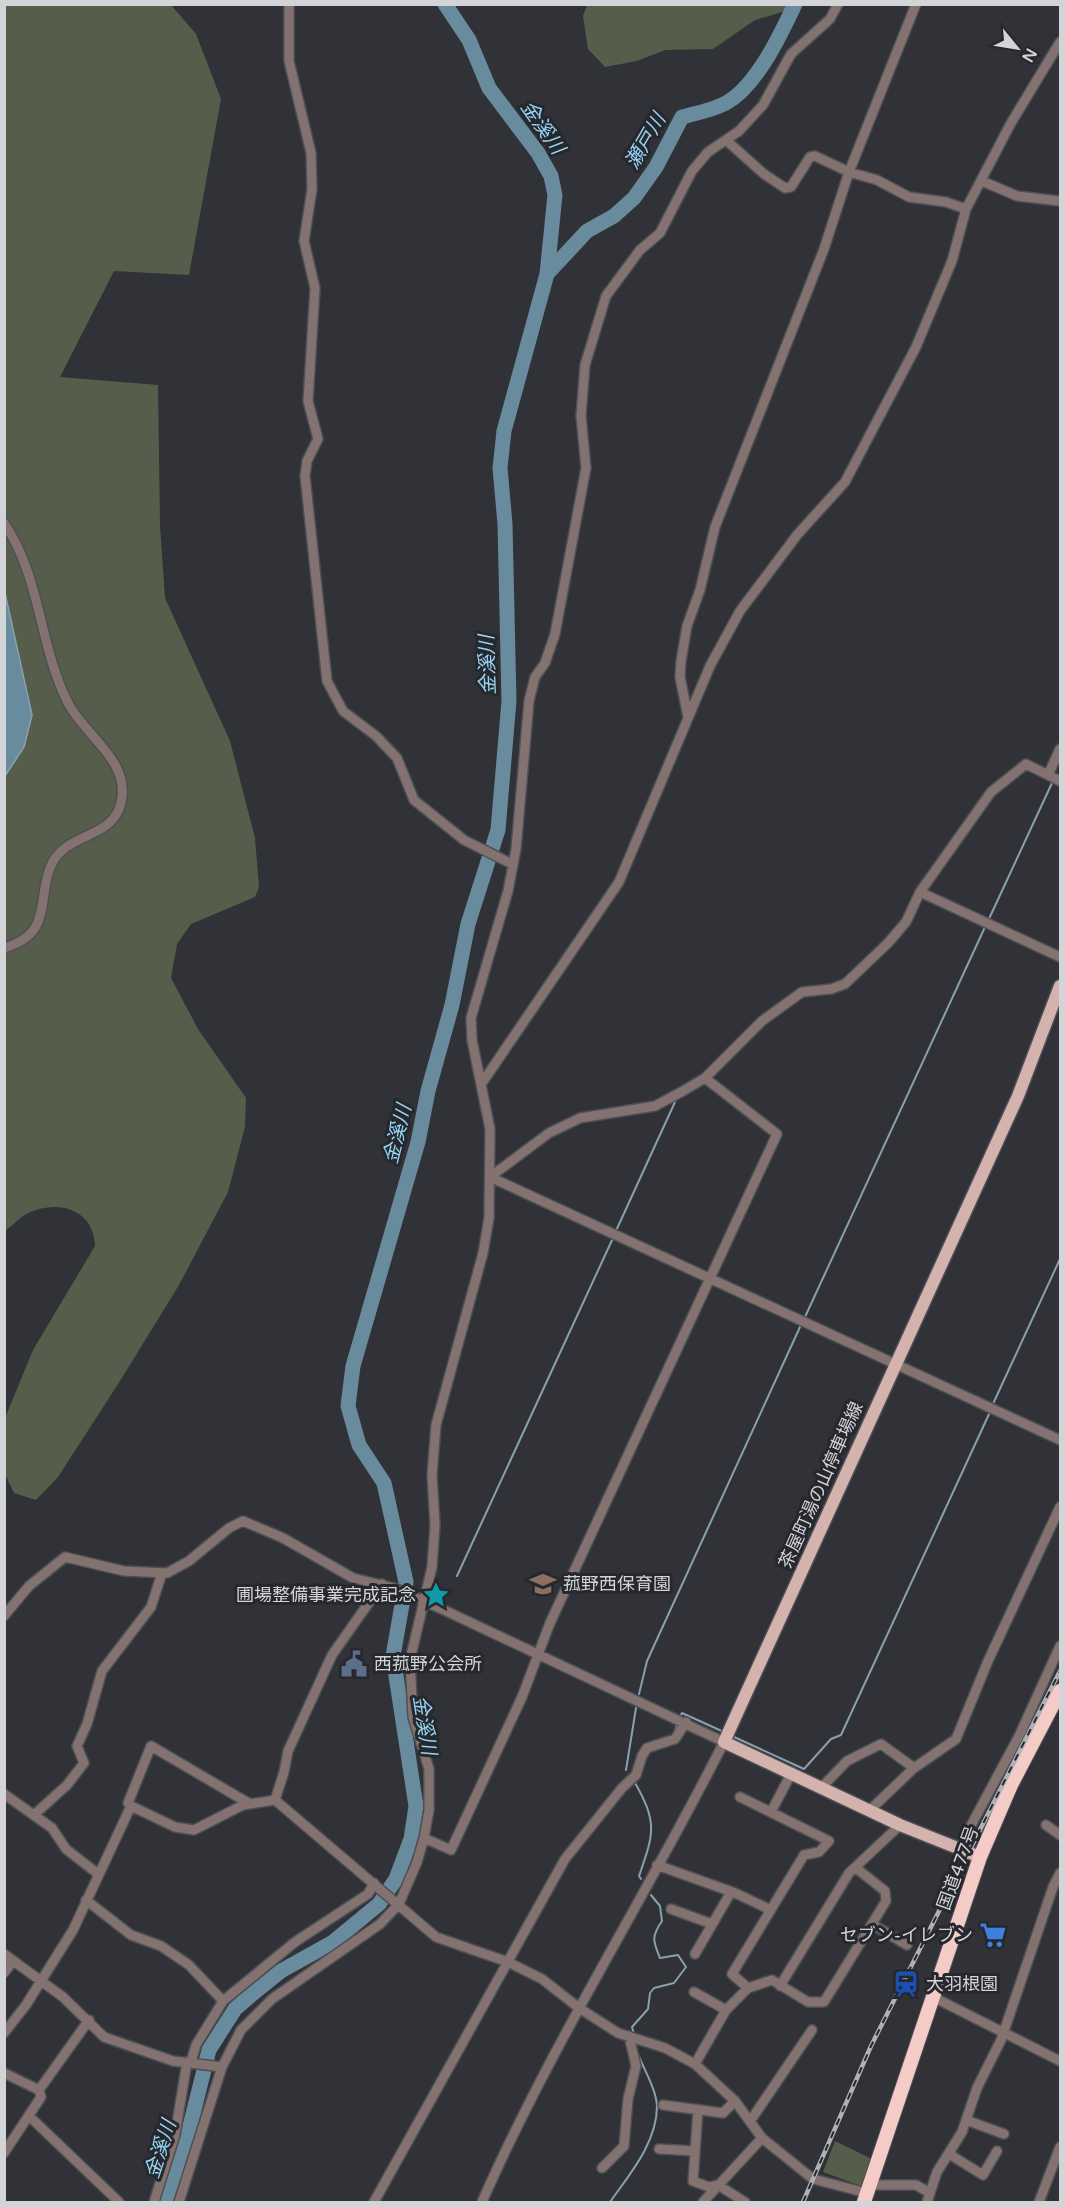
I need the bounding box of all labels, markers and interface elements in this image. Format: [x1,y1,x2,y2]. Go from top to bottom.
north arrow [987,18,1047,78]
text: N [1017,44,1041,66]
water label: 金溪川 [515,96,570,161]
water label: 瀬戸川 [620,108,672,173]
water label: 金溪川 [475,633,501,695]
water label: 金溪川 [379,1100,417,1166]
street label: 茶屋町湯の山停車場線 [774,1398,868,1572]
school or university icon: 菰野西保育園 [528,1569,558,1599]
place label: 菰野西保育園 [563,1573,671,1595]
place icon: 圃場整備事業完成記念 [421,1580,451,1610]
place label: 圃場整備事業完成記念 [236,1584,416,1606]
public building icon: 西菰野公会所 [339,1649,369,1679]
place label: 西菰野公会所 [374,1653,482,1675]
water label: 金溪川 [407,1694,441,1759]
street label: 国道477号 [933,1823,983,1913]
supermarket icon: セブン-イレブン [978,1920,1008,1950]
place label: セブン-イレブン [840,1924,973,1946]
station icon: 大羽根園 [891,1969,921,1999]
place label: 大羽根園 [926,1973,998,1995]
water label: 金溪川 [140,2115,182,2182]

